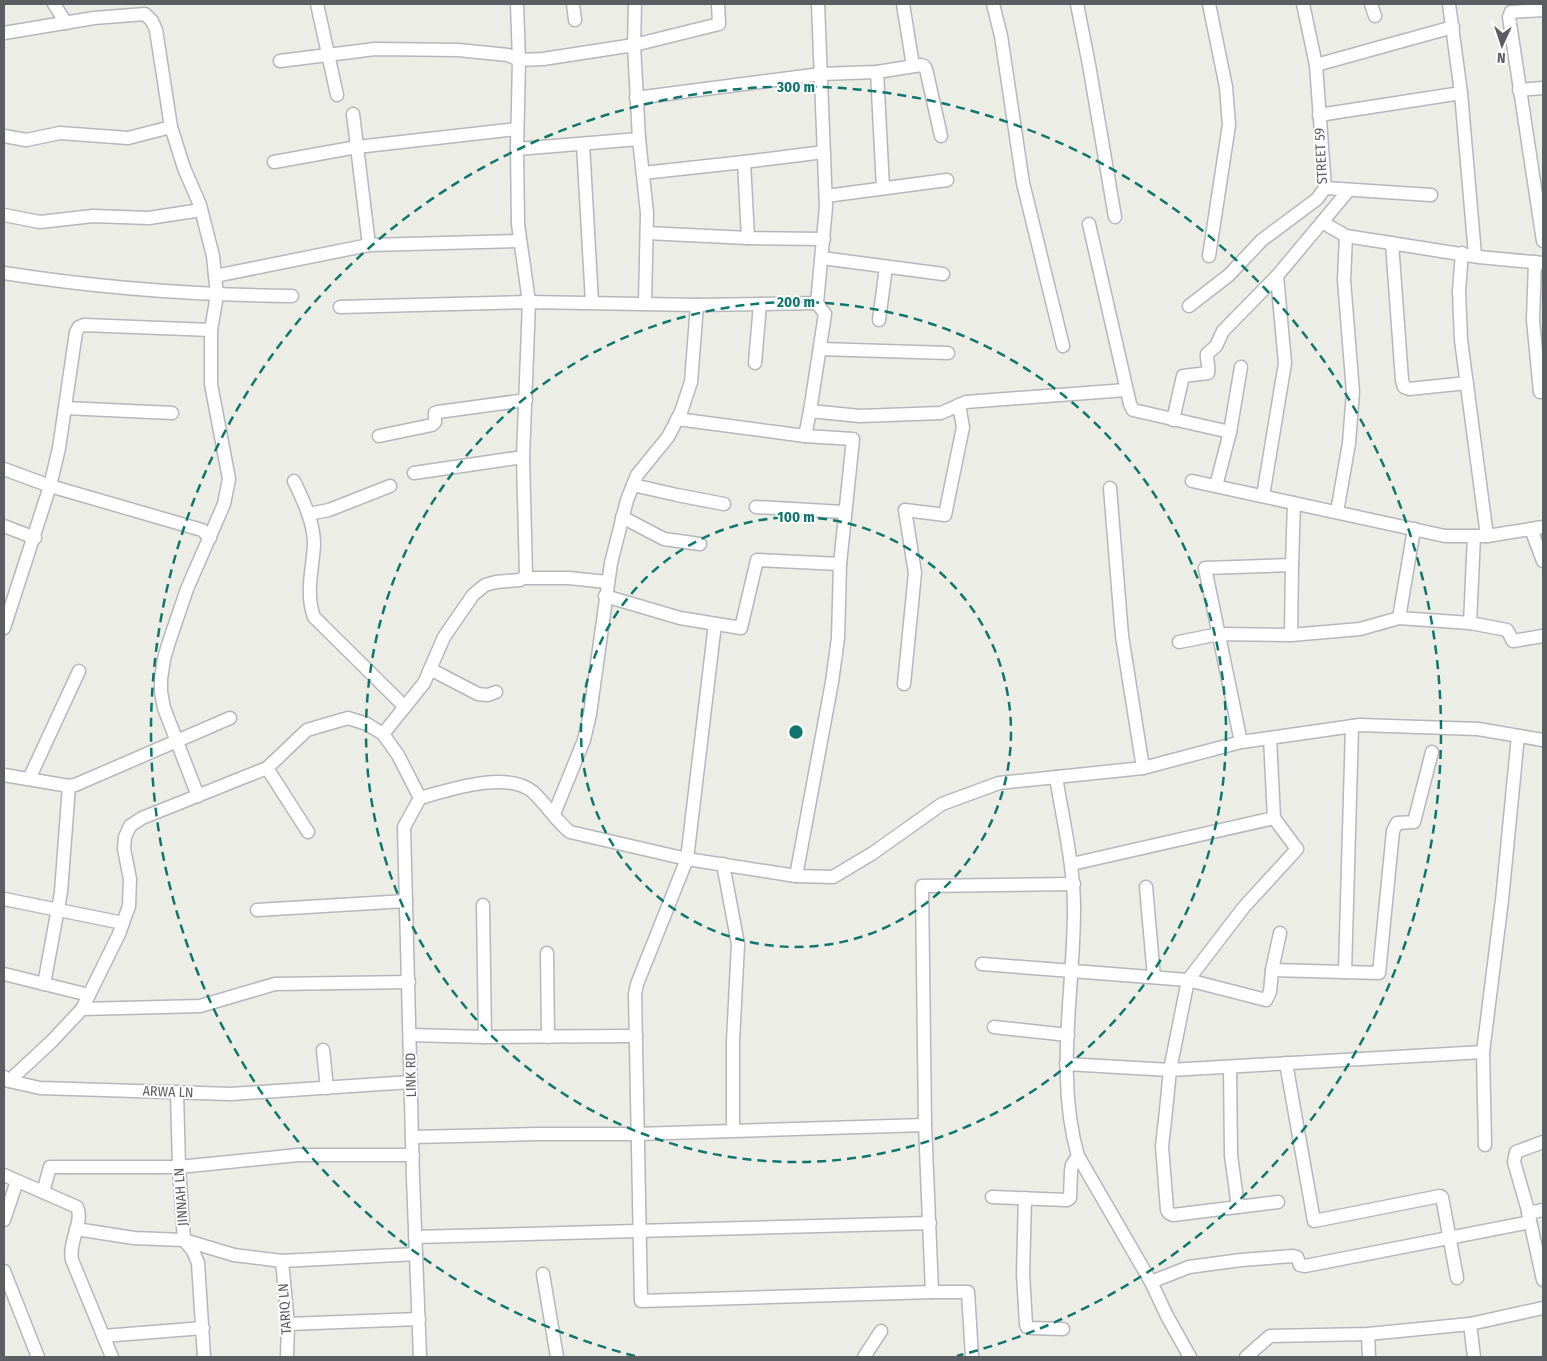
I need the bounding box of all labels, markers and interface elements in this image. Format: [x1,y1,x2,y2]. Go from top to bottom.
north arrow [1477,20,1527,70]
text: N [1497,49,1506,66]
text: 300 m [776,78,815,96]
street label: STREET 59 [1311,127,1331,185]
text: 200 m [776,293,815,311]
text: 100 m [777,508,815,526]
centre of rings [787,723,805,741]
street label: LINK RD [402,1052,420,1098]
street label: ARWA LN [142,1083,194,1101]
street label: JINNAH LN [170,1167,192,1227]
street label: TARIQ LN [275,1283,295,1335]

